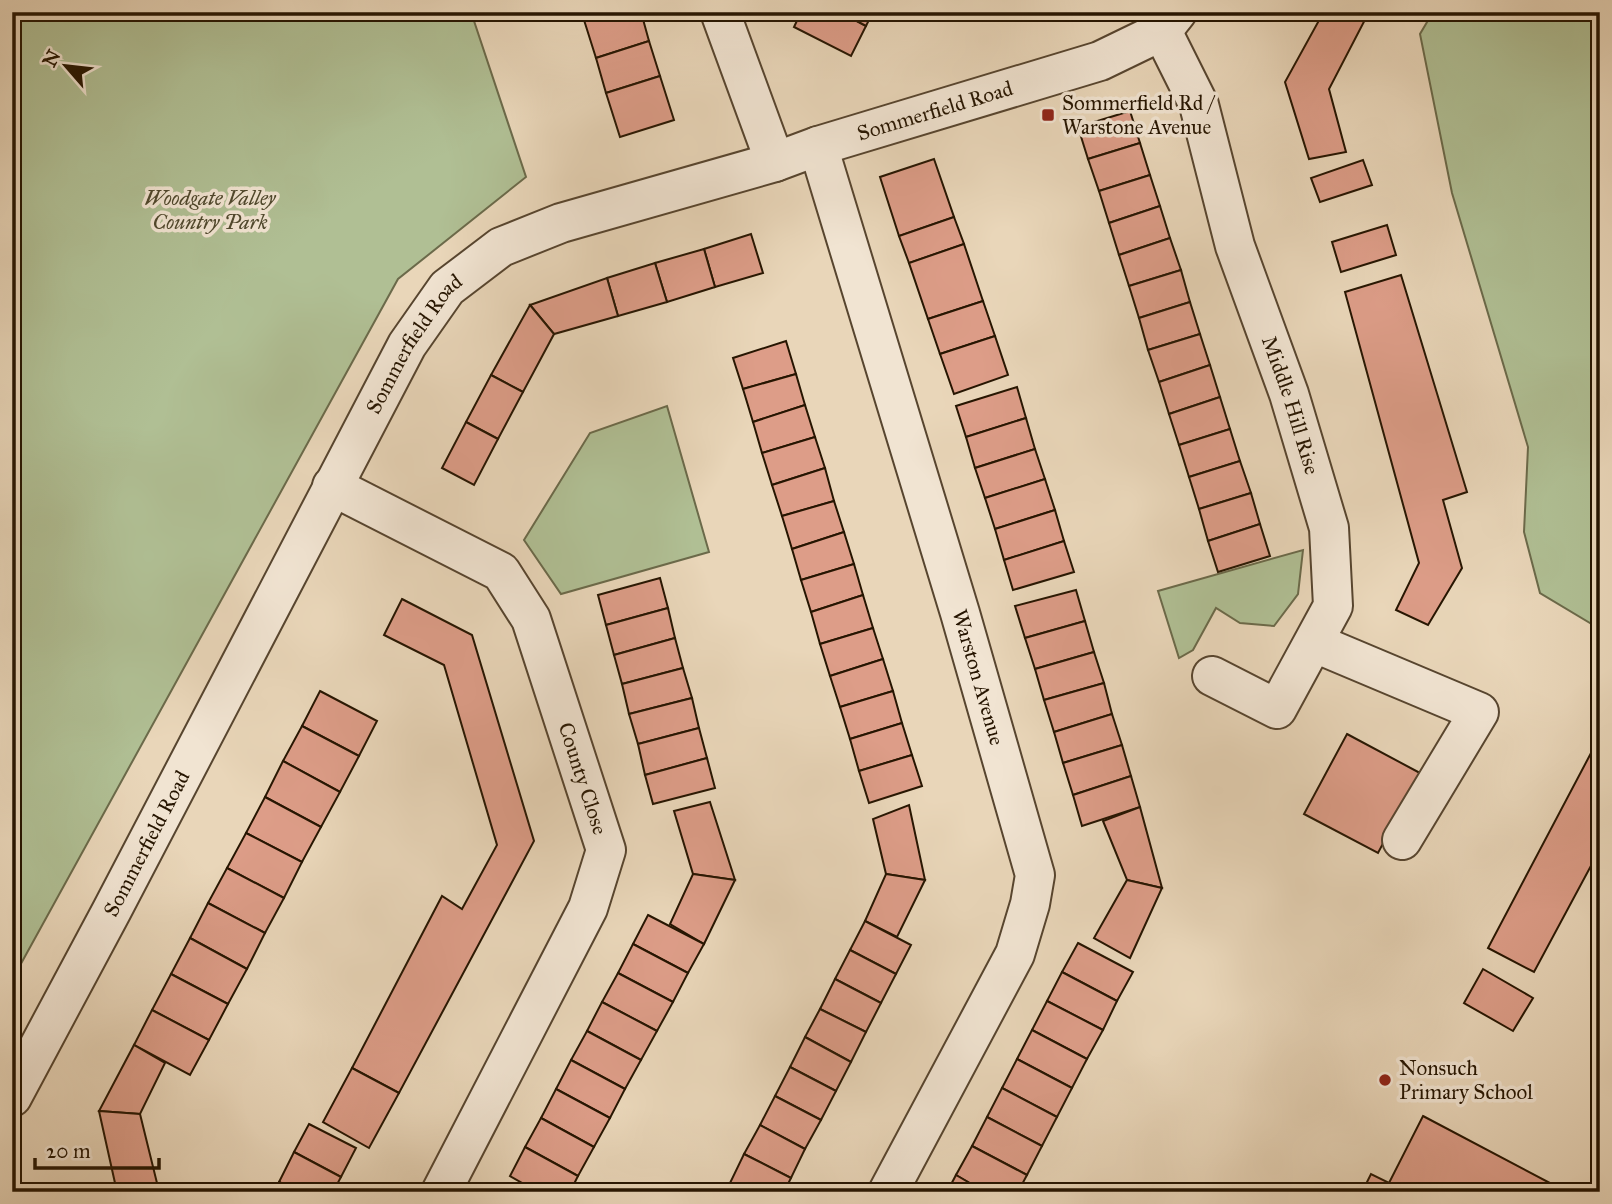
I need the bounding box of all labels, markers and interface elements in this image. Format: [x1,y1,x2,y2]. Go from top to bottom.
north arrow [32,32,102,102]
text: N [37,46,65,71]
street label: Sommerfield Road [854,75,1016,146]
place label: Sommerfield Rd / Warstone Avenue [1062,90,1216,140]
marker: Sommerfield Rd / Warstone Avenue [1040,107,1056,123]
park label: Woodgate Valley Country Park [144,185,277,235]
street label: Sommerfield Road [360,268,468,418]
street label: Middle Hill Rise [1256,332,1325,478]
street label: Warston Avenue [947,606,1010,749]
street label: County Close [552,719,613,838]
street label: Sommerfield Road [98,766,196,921]
place label: Nonsuch Primary School [1399,1055,1533,1105]
marker: Nonsuch Primary School [1377,1072,1393,1088]
scale bar [35,1127,159,1171]
text: 20 m [46,1138,91,1164]

